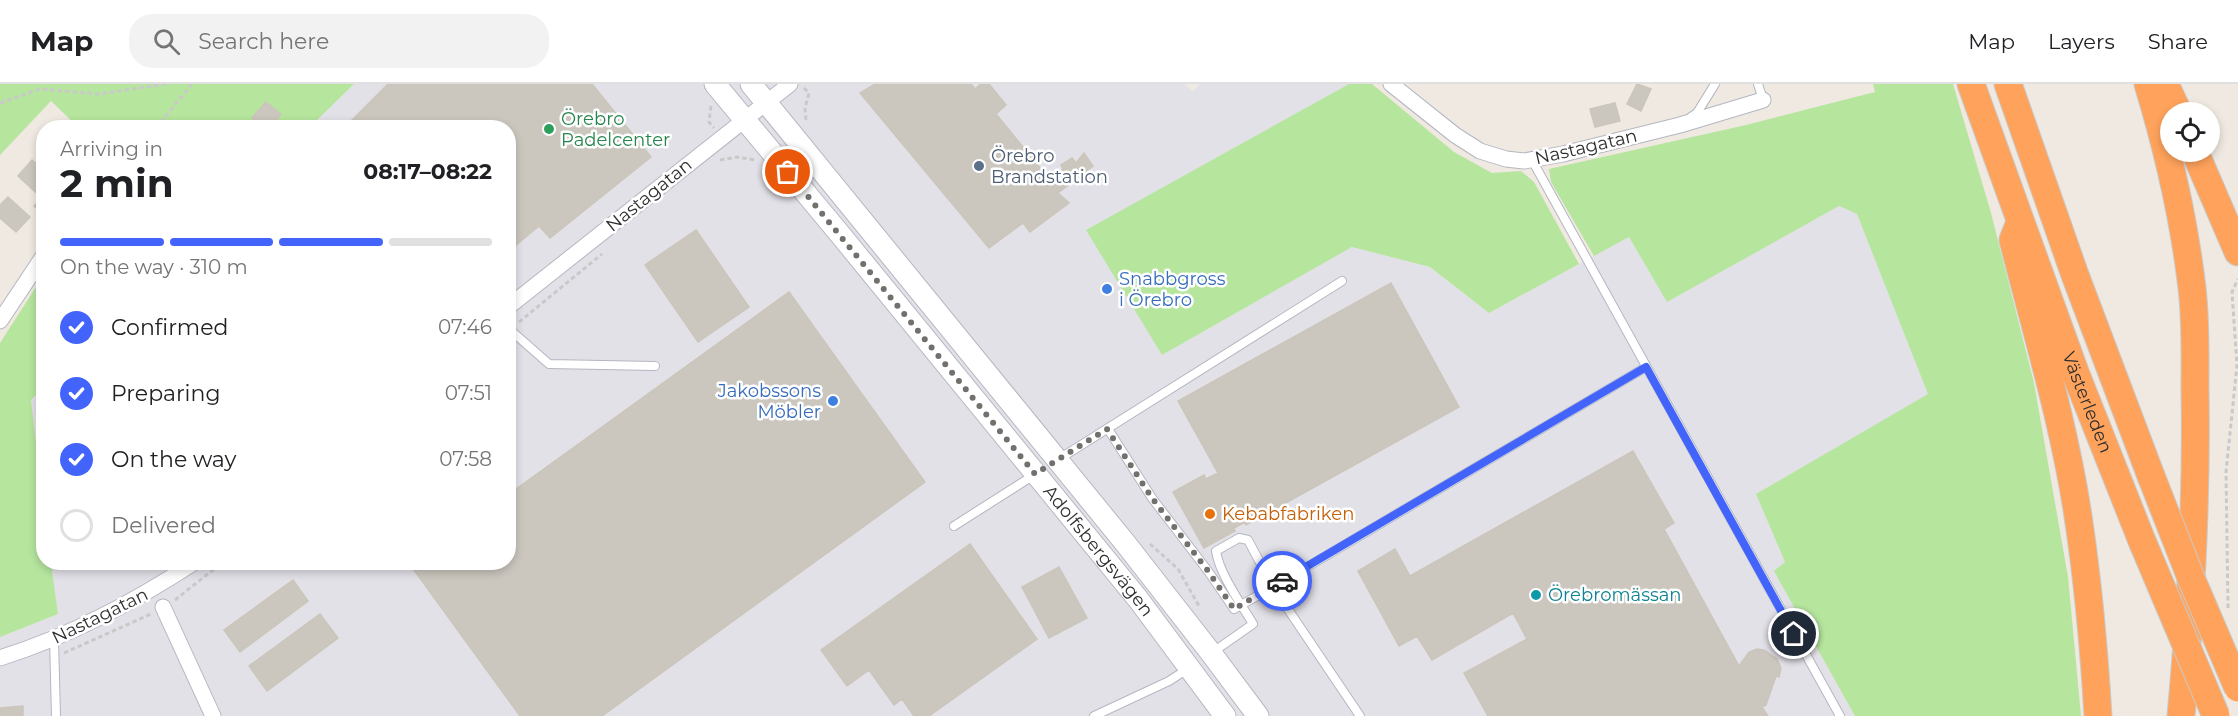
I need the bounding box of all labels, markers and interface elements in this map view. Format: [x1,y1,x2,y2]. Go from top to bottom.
search box [129,14,549,68]
text: Map [30,24,93,58]
icon: search [150,25,183,58]
text: Search here [198,28,329,55]
text: Map [1968,29,2015,54]
text: Layers [2048,29,2115,54]
text: Share [2148,29,2208,54]
map controls [2160,102,2220,162]
button: locate [2160,102,2220,162]
place label: Örebro Padelcenter [561,108,670,151]
marker: Örebro Padelcenter [542,122,556,136]
street label: Nastagatan [1533,125,1639,169]
text: Arriving in [60,137,163,161]
place label: Örebro Brandstation [991,145,1108,188]
pin [762,146,813,197]
street label: Nastagatan [602,154,696,236]
icon: bag [771,155,804,188]
text: 08:17–08:22 [363,158,492,185]
text: 2 min [60,159,174,207]
marker: Örebro Brandstation [972,159,986,173]
text: On the way · 310 m [60,255,248,279]
place label: Snabbgross i Örebro [1119,268,1226,311]
marker: Snabbgross i Örebro [1100,282,1114,296]
icon: check [60,311,93,344]
text: Confirmed [111,314,228,341]
text: 07:46 [438,315,492,339]
street label: Västerleden [2058,349,2117,456]
icon: check [60,377,93,410]
text: Preparing [111,380,220,407]
place label: Jakobssons Möbler [717,380,821,423]
text: 07:51 [445,381,492,405]
marker: Jakobssons Möbler [826,394,840,408]
icon: check [60,443,93,476]
text: On the way [111,446,236,473]
text: 07:58 [439,447,492,471]
street label: Adolfsbergsvägen [1039,481,1158,621]
place label: Kebabfabriken [1222,503,1354,525]
marker: Kebabfabriken [1203,507,1217,521]
text: Delivered [111,512,216,539]
courier [1252,551,1312,611]
icon: car [1266,565,1299,598]
street label: Nastagatan [48,583,152,649]
place label: Örebromässan [1548,584,1682,606]
marker: Örebromässan [1529,588,1543,602]
pin [1768,608,1819,659]
icon: home [1777,617,1810,650]

